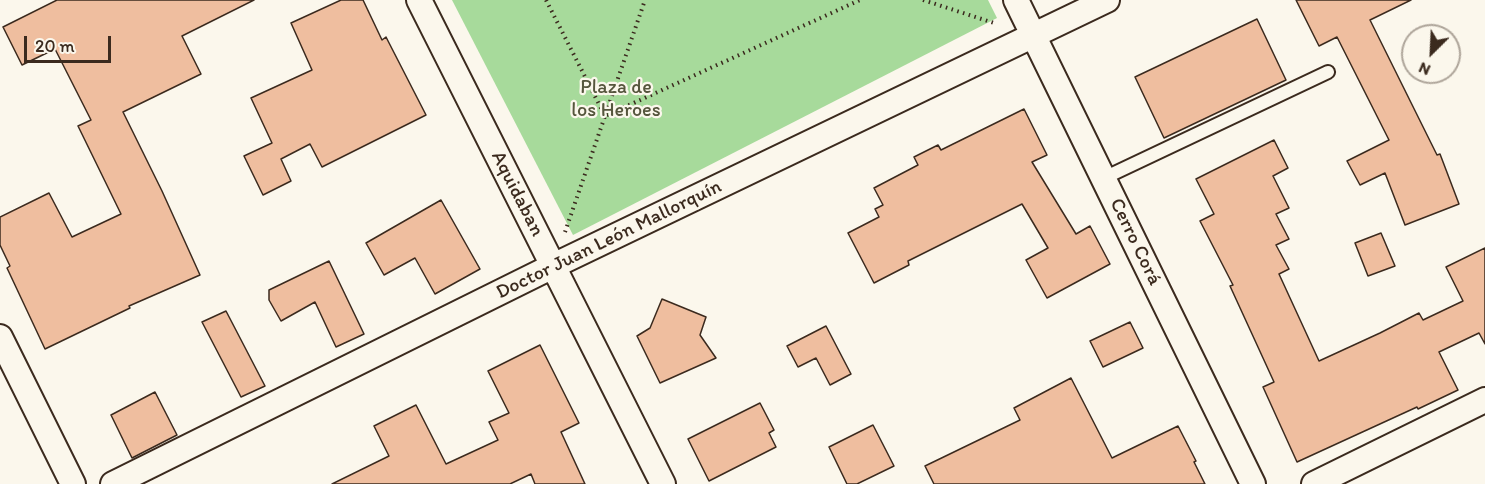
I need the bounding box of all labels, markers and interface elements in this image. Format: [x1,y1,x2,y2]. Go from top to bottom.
scale bar [27,24,114,62]
north arrow [1401,24,1461,84]
text: 20 m [35,35,75,57]
text: N [1415,58,1433,80]
park label: Plaza de los Heroes [571,76,661,123]
street label: Aquidaban [485,147,549,241]
street label: Doctor Juan León Mallorquín [492,175,726,305]
street label: Cerro Corá [1104,194,1166,290]

